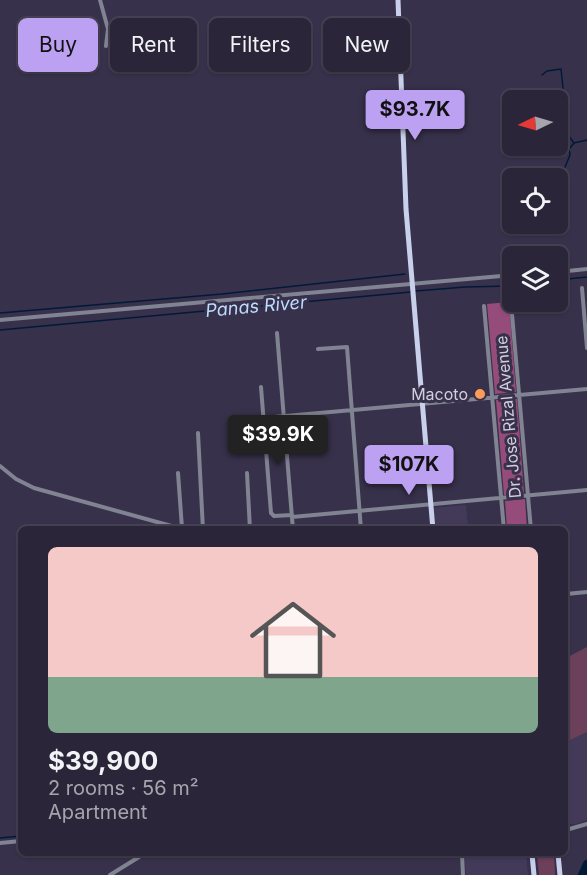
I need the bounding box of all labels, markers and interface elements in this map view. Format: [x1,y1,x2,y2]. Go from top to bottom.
chip: Buy [18,18,98,72]
chip: Rent [110,18,197,72]
chip: Filters [209,18,311,72]
chip: New [323,18,410,72]
pin: $93.7K [366,90,464,141]
north arrow [502,90,568,156]
map controls [502,90,568,312]
text: $93.7K [380,97,450,121]
button: locate [502,168,568,234]
button: layers [502,246,568,312]
water label: Panas River [204,291,309,321]
street label: Dr. Jose Rizal Avenue [491,335,525,499]
place label: Macoto [411,384,468,404]
marker: Macoto [473,387,487,401]
pin: $39.9K [229,415,327,466]
text: $39.9K [242,422,314,446]
pin: $107K [367,445,451,496]
text: $107K [379,452,439,476]
icon: home [239,586,347,694]
text: $39,900 [48,745,158,776]
text: 2 rooms · 56 m² [48,776,199,800]
text: Apartment [48,800,147,824]

